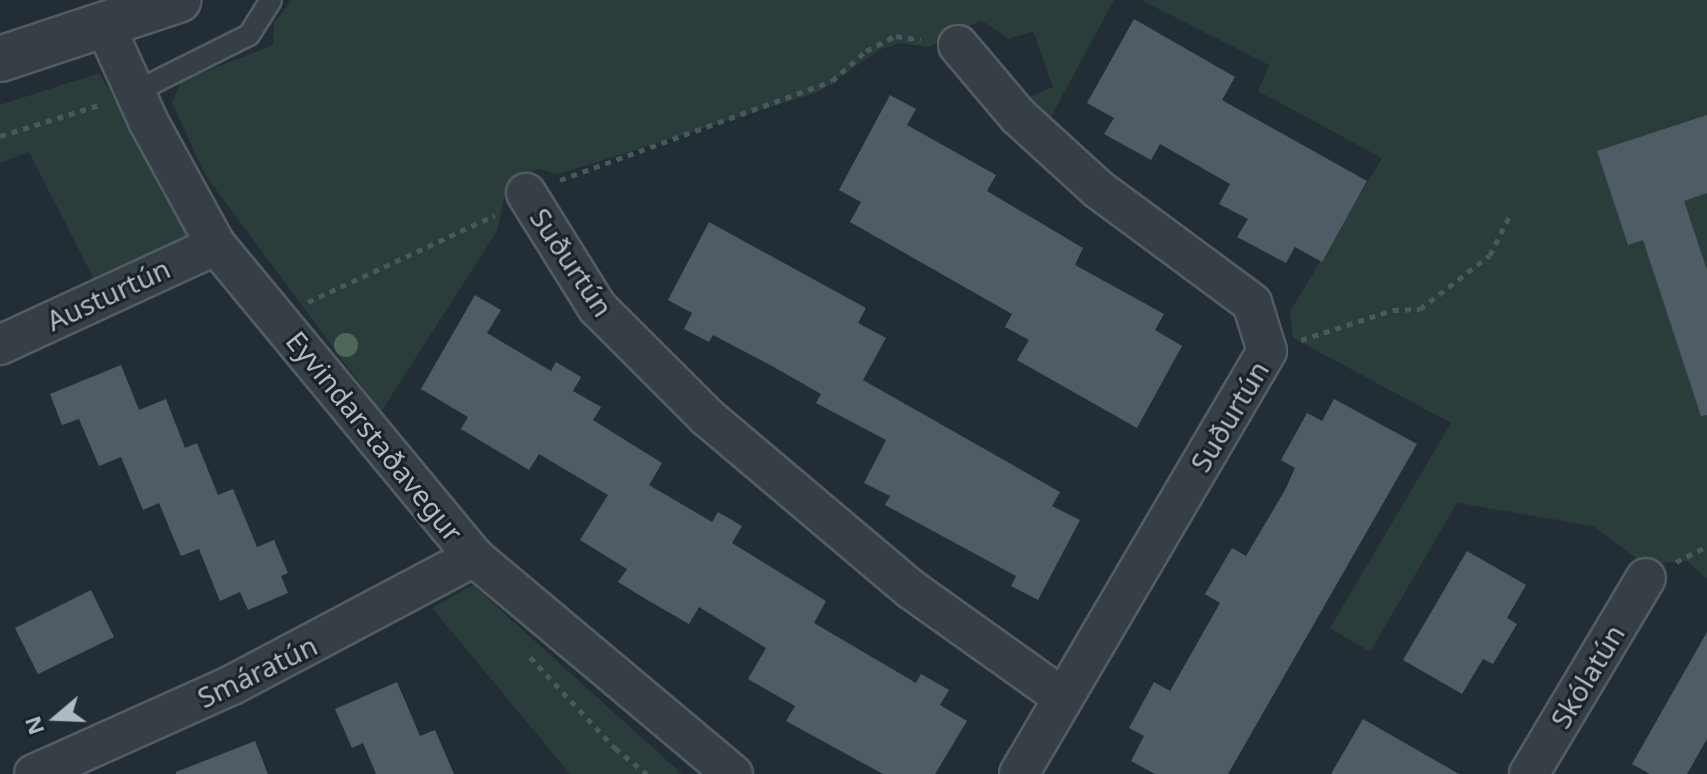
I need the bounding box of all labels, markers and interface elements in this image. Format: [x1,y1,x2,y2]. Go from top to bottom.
street label: Suðurtún [524,202,620,322]
street label: Austurtún [41,251,175,337]
street label: Eyvindarstaðavegur [280,324,470,548]
street label: Suðurtún [1183,355,1275,477]
street label: Skólatún [1543,618,1631,734]
street label: Smáratún [192,628,322,714]
north arrow [16,678,96,758]
text: N [16,712,50,739]

